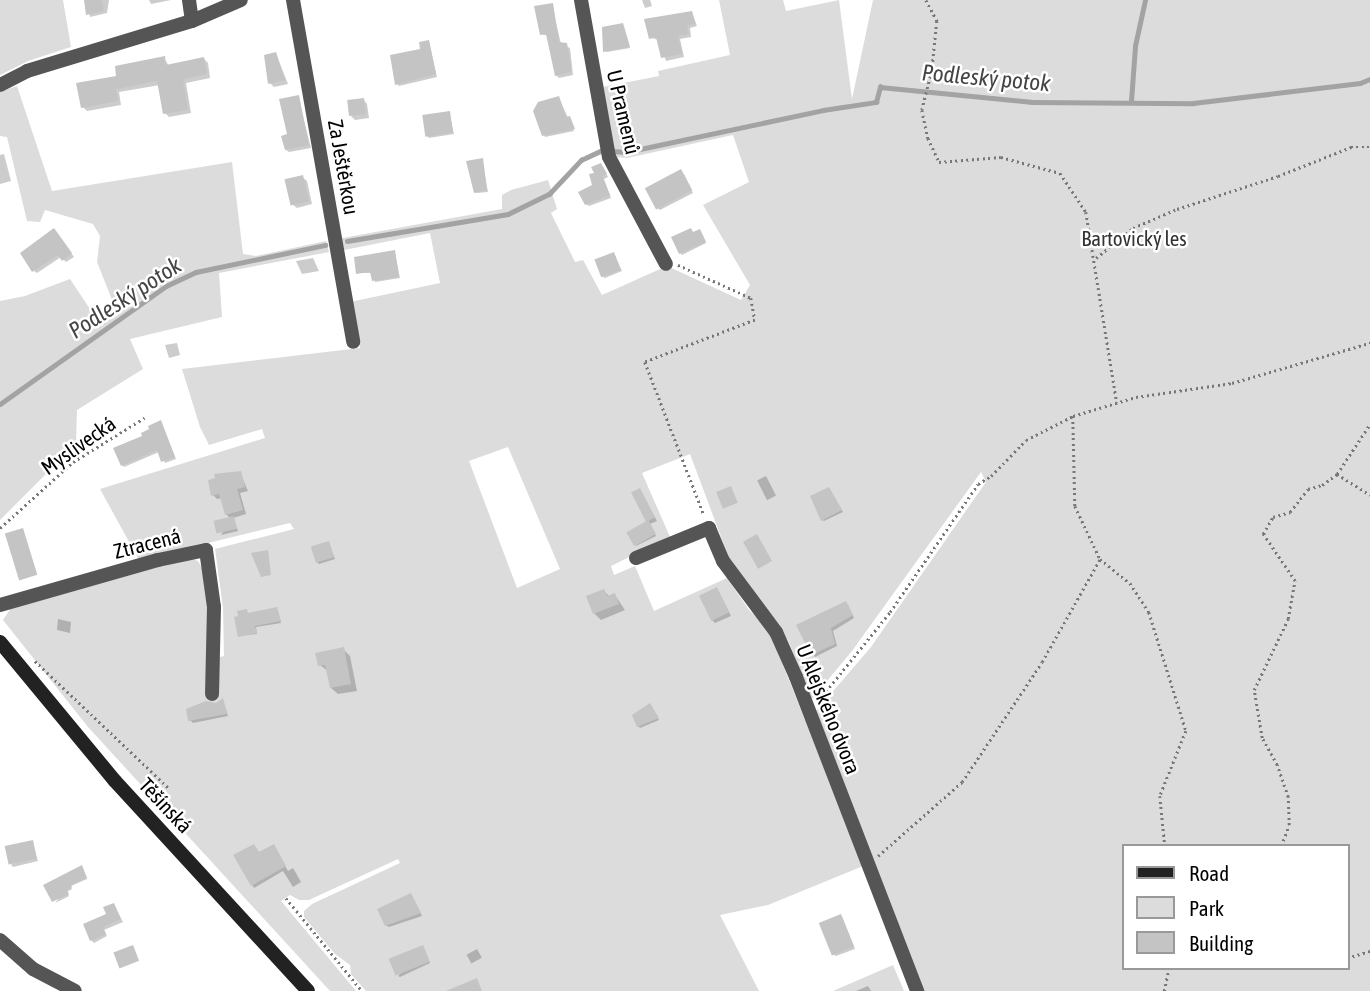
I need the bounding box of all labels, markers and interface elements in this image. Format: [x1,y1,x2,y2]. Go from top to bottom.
water label: Podleský potok [921,59,1051,97]
street label: U Pramenů [602,67,646,157]
street label: Za Ještěrkou [323,117,365,217]
park label: Bartovický les [1081,225,1187,251]
water label: Podleský potok [63,251,187,345]
street label: Myslivecká [36,410,120,480]
street label: Ztracená [111,523,183,563]
street label: U Alejského dvora [792,640,866,778]
street label: Těšínská [134,772,198,838]
legend [1122,844,1349,970]
text: Road [1189,861,1229,885]
text: Park [1189,896,1224,920]
text: Building [1189,931,1253,955]

